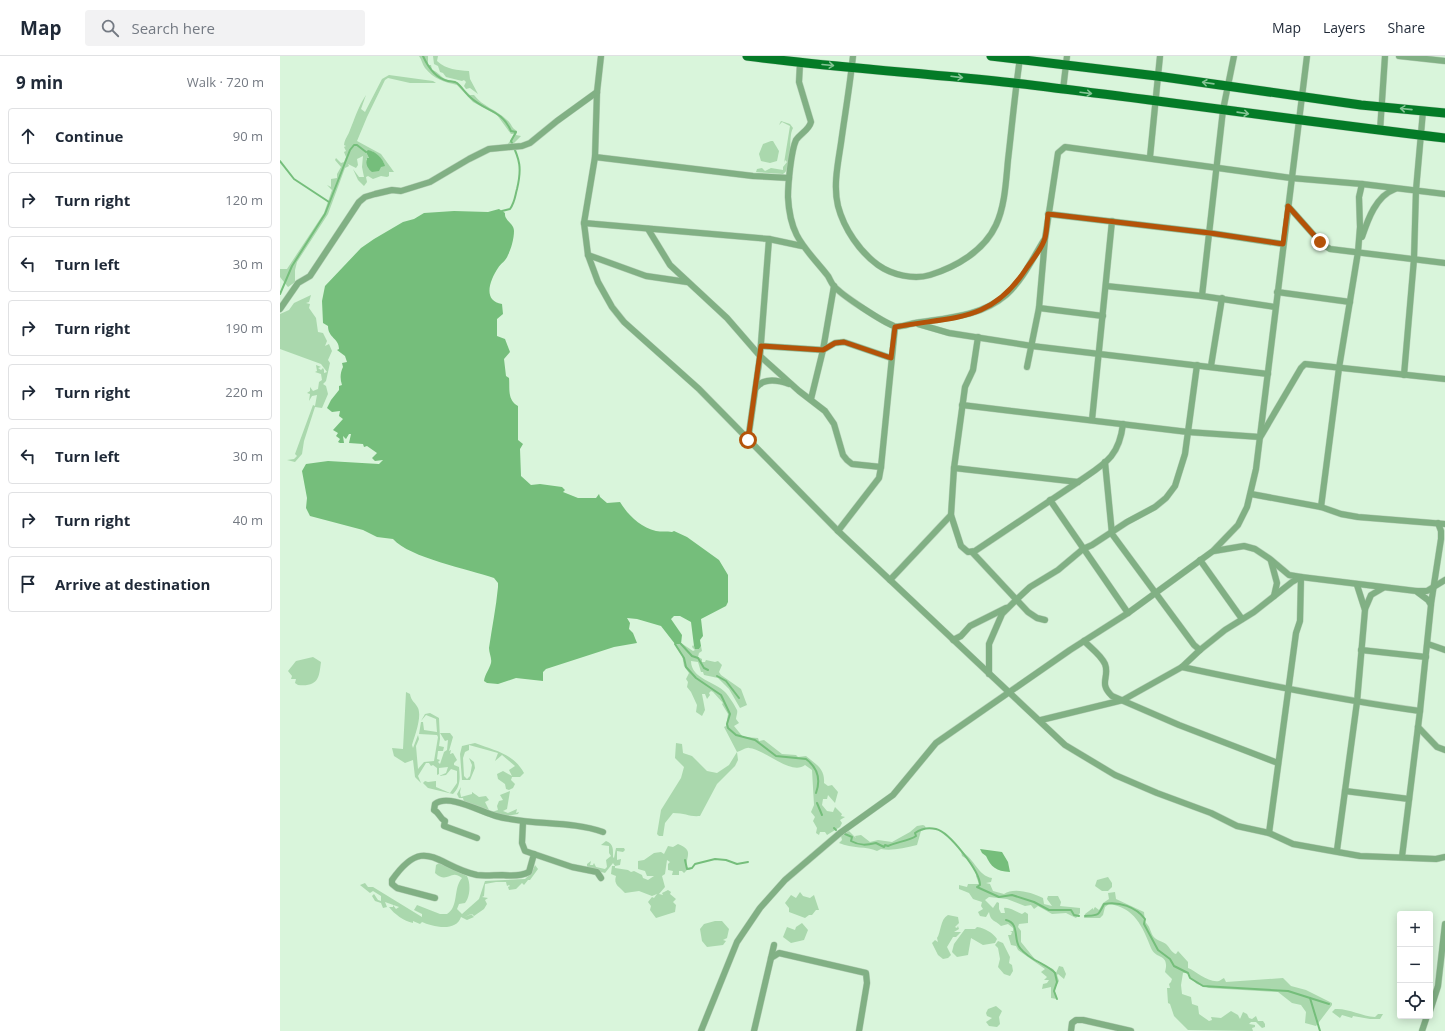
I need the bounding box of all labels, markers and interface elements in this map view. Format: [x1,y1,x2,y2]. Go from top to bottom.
search box [85,10,365,46]
text: Map [20,15,61,41]
icon: search [99,17,121,39]
text: Search here [131,18,215,38]
text: Map [1272,18,1301,37]
text: Layers [1323,18,1365,37]
text: Share [1387,18,1425,37]
one-way arrow [821,62,834,69]
text: 9 min [16,71,63,94]
text: Walk · 720 m [187,73,264,91]
one-way arrow [950,73,963,81]
one-way arrow [1202,79,1215,87]
one-way arrow [1079,89,1092,96]
one-way arrow [1400,105,1413,113]
one-way arrow [1236,109,1249,117]
icon: ahead [17,125,39,147]
text: Continue [55,126,123,146]
text: 90 m [233,127,263,145]
icon: right [17,189,39,211]
text: Turn right [55,190,130,210]
text: 120 m [225,191,263,209]
route end [1311,233,1329,251]
icon: left [17,253,39,275]
text: Turn left [55,254,120,274]
text: 30 m [233,255,263,273]
icon: right [17,317,39,339]
text: Turn right [55,318,130,338]
text: 190 m [225,319,263,337]
icon: right [17,381,39,403]
text: Turn right [55,382,130,402]
text: 220 m [225,383,263,401]
route start [739,431,757,449]
icon: left [17,445,39,467]
text: Turn left [55,446,120,466]
text: 30 m [233,447,263,465]
icon: right [17,509,39,531]
text: Turn right [55,510,130,530]
text: 40 m [233,511,263,529]
icon: arrive [17,573,39,595]
text: Arrive at destination [55,574,210,594]
map controls [1397,911,1433,1019]
button: + [1397,911,1433,947]
button: − [1397,947,1433,983]
button: locate [1397,983,1433,1019]

